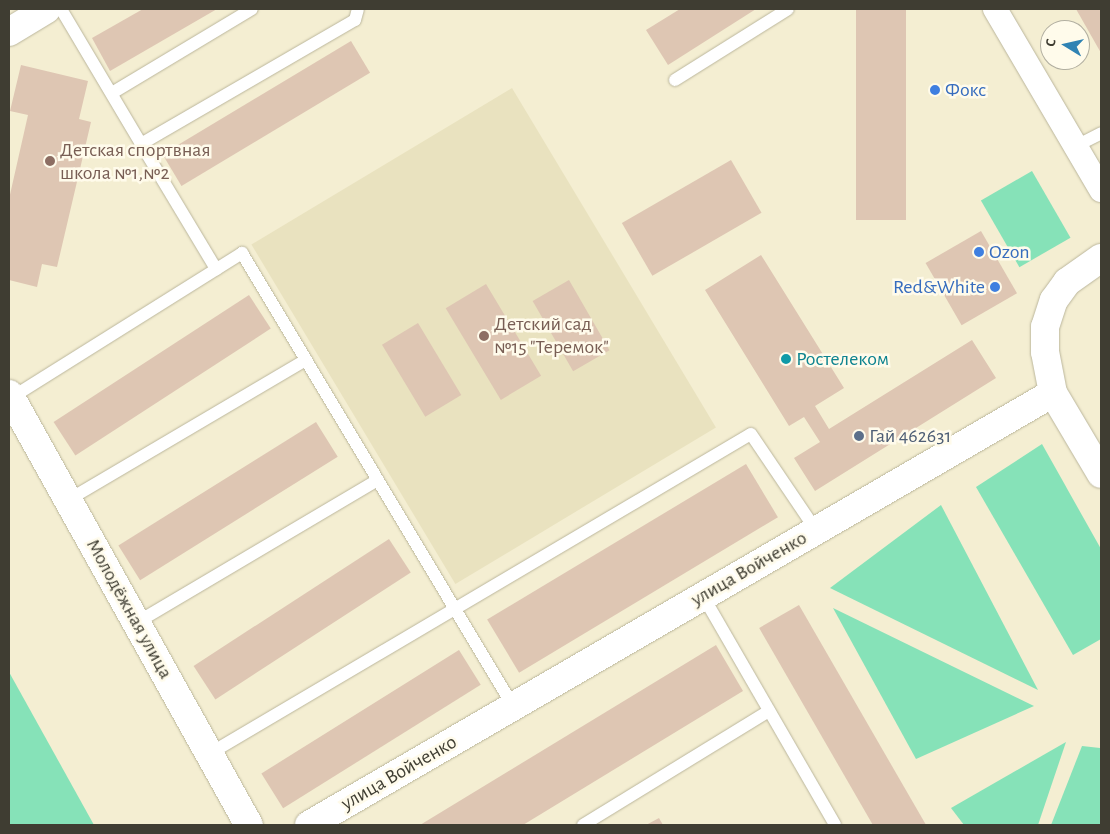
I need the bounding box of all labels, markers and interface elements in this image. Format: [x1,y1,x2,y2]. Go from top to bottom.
north arrow [1040,20,1090,70]
text: С [1044,38,1059,48]
place label: Фокс [945,78,986,102]
marker: Фокс [929,84,941,96]
place label: Детская спортвная школа №1,№2 [60,138,211,185]
marker: Детская спортвная школа №1,№2 [44,155,56,167]
place label: Ozon [989,240,1030,264]
marker: Ozon [973,246,985,258]
place label: Red&White [893,275,985,299]
marker: Red&White [989,281,1001,293]
place label: Детский сад №15 "Теремок" [494,312,609,359]
marker: Детский сад №15 "Теремок" [478,330,490,342]
place label: Ростелеком [796,347,889,371]
marker: Ростелеком [780,353,792,365]
place label: Гай 462631 [869,424,951,448]
marker: Гай 462631 [853,430,865,442]
street label: улица Войченко [687,526,811,612]
street label: Молодёжная улица [81,535,177,683]
street label: улица Войченко [337,730,461,816]

